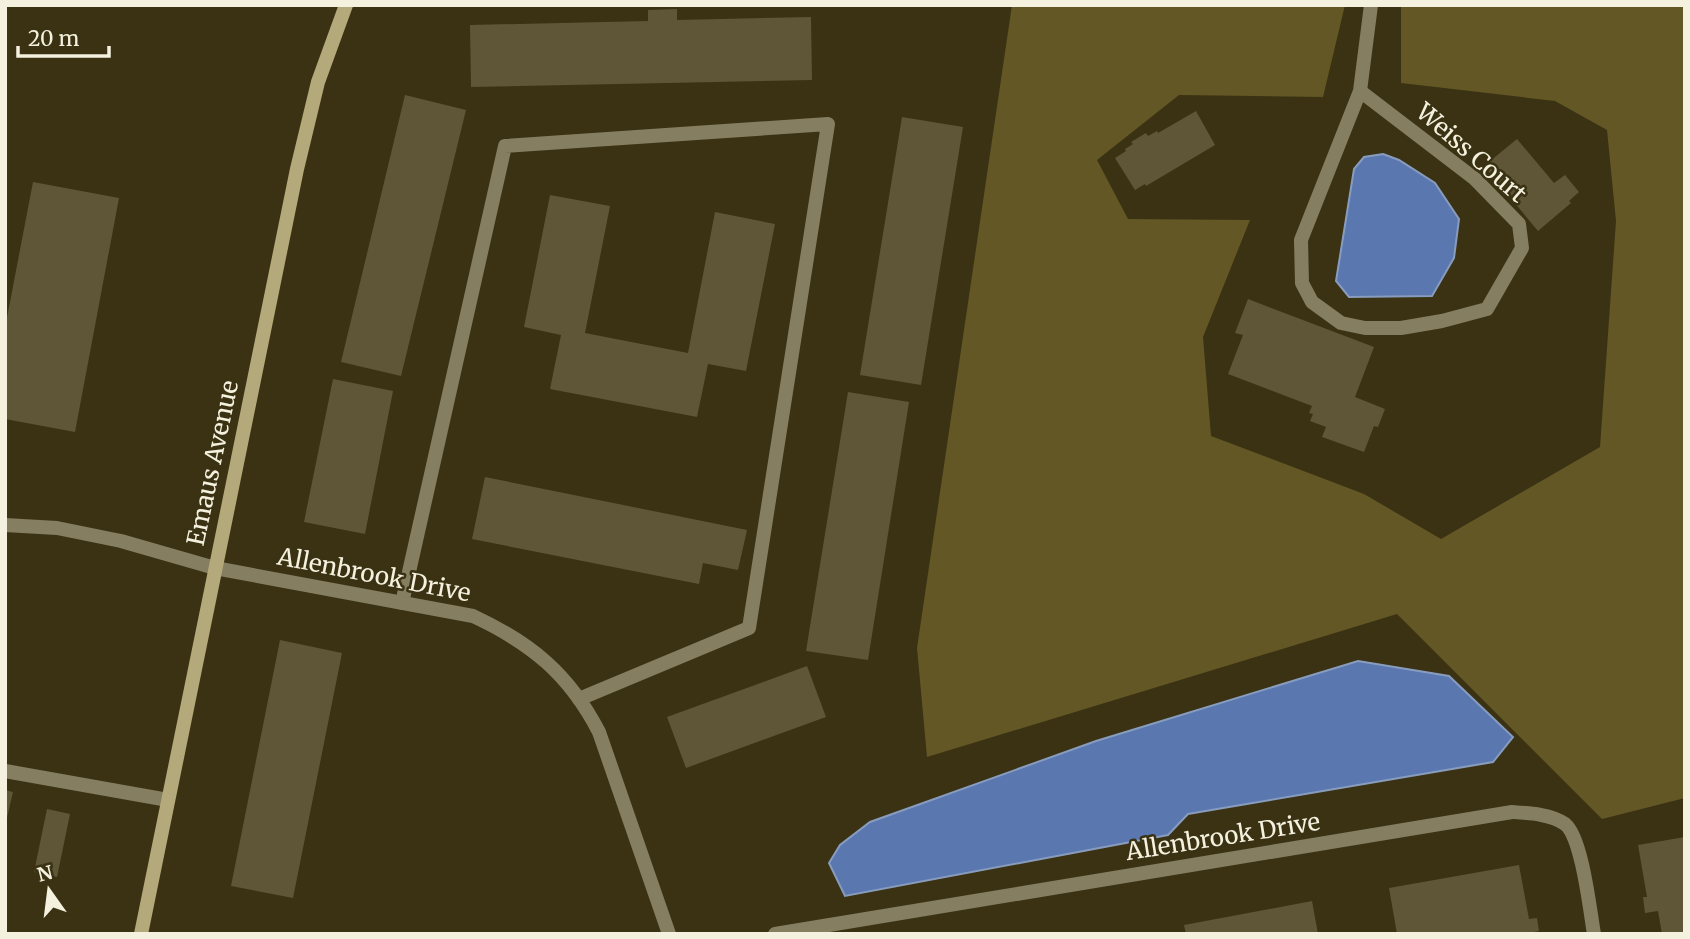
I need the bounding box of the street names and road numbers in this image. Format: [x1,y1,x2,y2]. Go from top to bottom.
street label: Weiss Court [1409,95,1534,210]
street label: Emaus Avenue [180,377,245,548]
street label: Allenbrook Drive [274,540,473,608]
street label: Allenbrook Drive [1123,806,1322,867]

